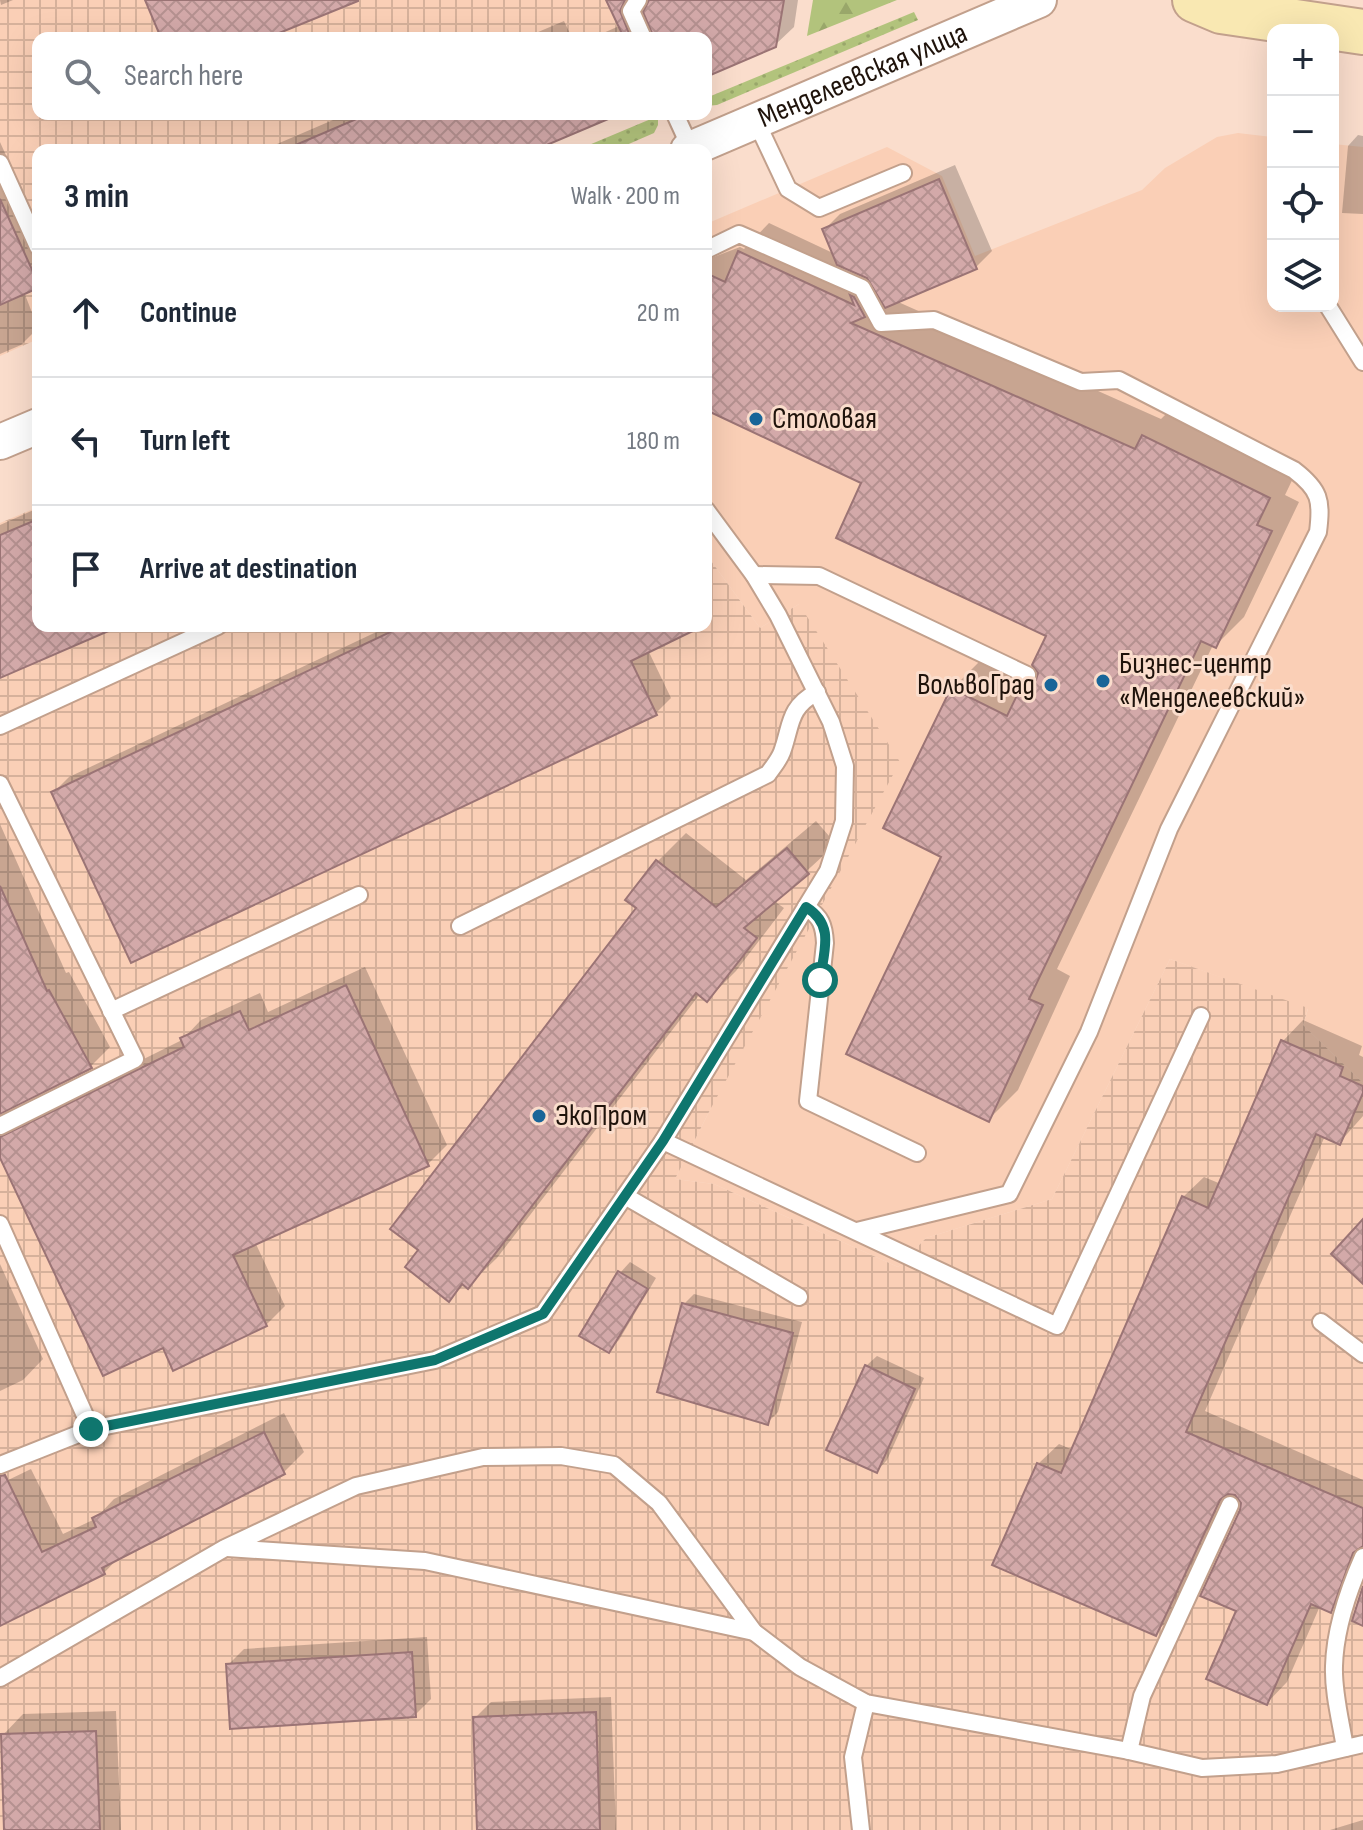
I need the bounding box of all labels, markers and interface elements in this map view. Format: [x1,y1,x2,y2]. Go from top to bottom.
street label: Менделеевская улица [753,15,973,136]
map controls [1267,24,1339,312]
button: + [1267,24,1339,96]
search box [32,32,712,120]
icon: search [60,54,104,98]
text: Search here [124,58,243,94]
button: − [1267,96,1339,168]
button: locate [1267,168,1339,240]
text: 3 min [64,176,129,217]
text: Walk · 200 m [571,181,680,212]
button: layers [1267,240,1339,312]
icon: ahead [64,291,108,335]
text: Continue [140,295,237,331]
text: 20 m [637,298,680,329]
place label: Столовая [772,401,877,437]
marker: Столовая [747,410,765,428]
icon: left [64,419,108,463]
text: Turn left [140,423,230,459]
text: 180 m [627,426,680,457]
icon: arrive [64,547,108,591]
text: Arrive at destination [140,551,357,587]
place label: Бизнес-центр «Менделеевский» [1119,646,1305,716]
place label: ВольвоГрад [917,667,1035,703]
marker: Бизнес-центр «Менделеевский» [1094,672,1112,690]
marker: ВольвоГрад [1042,676,1060,694]
route start [802,962,838,998]
place label: ЭкоПром [555,1098,647,1134]
marker: ЭкоПром [530,1107,548,1125]
route end [73,1411,109,1447]

